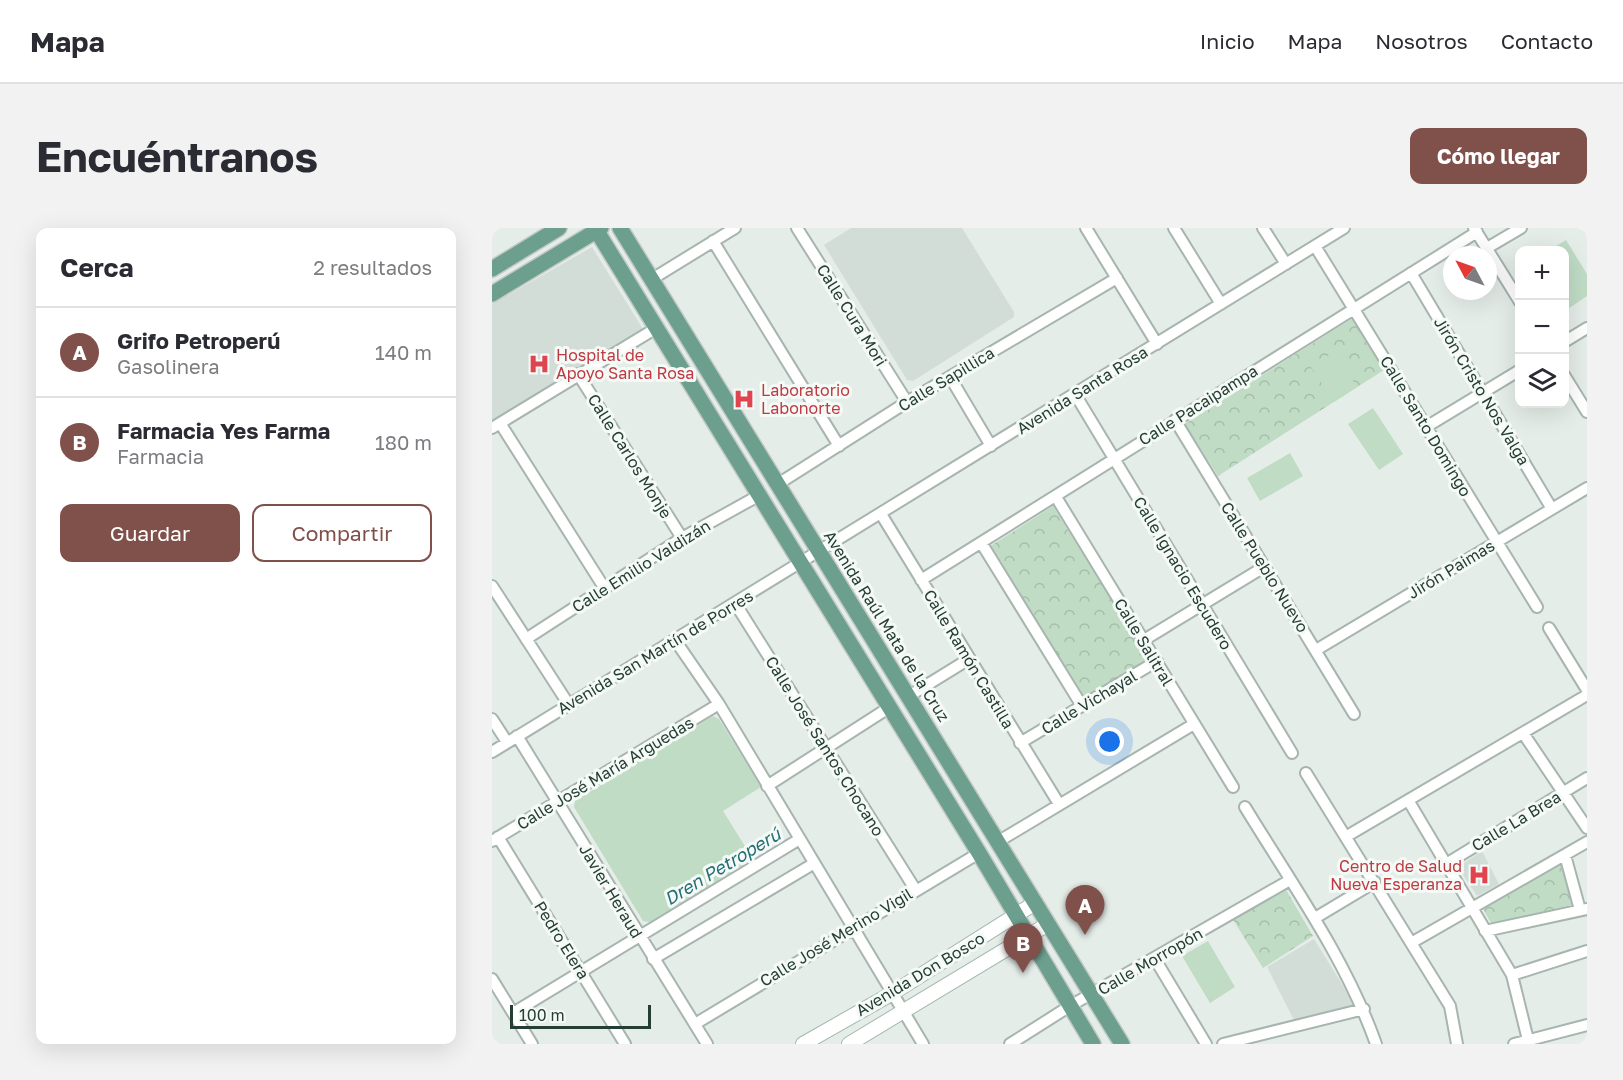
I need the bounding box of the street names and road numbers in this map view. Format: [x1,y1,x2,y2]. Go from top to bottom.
street label: Calle Cura Mori [813,260,891,370]
street label: Jirón Cristo Nos Valga [1430,313,1534,469]
street label: Calle Sapillica [894,342,998,416]
street label: Avenida Santa Rosa [1013,342,1151,438]
street label: Calle Santo Domingo [1376,352,1476,500]
street label: Calle Pacaipampa [1135,360,1261,450]
street label: Calle Carlos Monje [584,390,676,522]
street label: Calle Ignacio Escudero [1129,493,1237,653]
street label: Calle Pueblo Nuevo [1217,498,1313,636]
street label: Calle Emilio Valdizán [568,515,714,617]
street label: Avenida Raúl Mata de la Cruz [820,527,954,725]
street label: Jirón Paimas [1404,535,1498,603]
street label: Avenida San Martín de Porres [553,586,757,718]
street label: Calle Ramón Castilla [919,586,1019,732]
street label: Calle Salitral [1110,595,1178,689]
street label: Calle José Santos Chocano [761,652,889,840]
street label: Calle Vichayal [1037,666,1141,738]
street label: Calle José María Arguedas [513,712,697,834]
street label: Calle La Brea [1468,786,1564,856]
street label: Javier Heraud [575,840,647,942]
street label: Calle José Merino Vigil [756,883,916,991]
street label: Pedro Elera [530,897,594,983]
street label: Calle Morropón [1094,923,1206,999]
street label: Avenida Don Bosco [852,928,988,1020]

